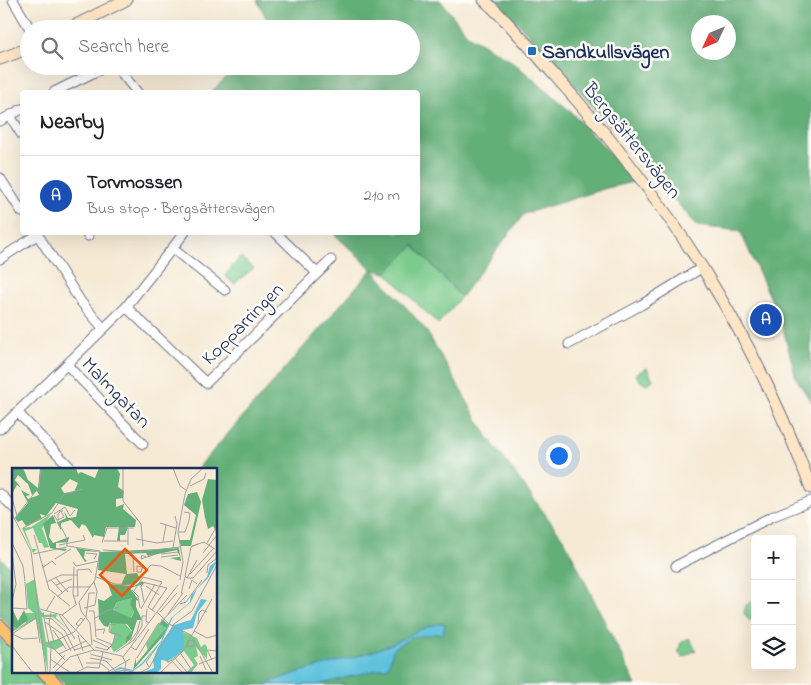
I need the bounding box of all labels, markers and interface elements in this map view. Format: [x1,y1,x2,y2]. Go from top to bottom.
north arrow [691,15,736,60]
search box [20,20,420,75]
icon: search [38,34,66,62]
text: Search here [78,34,169,61]
place label: Sandkullsvägen [542,39,670,69]
marker: Sandkullsvägen [526,45,538,57]
street label: Bergsättersvägen [574,76,687,207]
text: Nearby [40,108,104,138]
text: Torvmossen [87,170,182,197]
text: A [51,184,61,208]
text: 210 m [364,184,400,208]
text: Bus stop · Bergsättersvägen [87,197,275,221]
street label: Kopparringen [196,277,292,373]
pin: A [750,301,782,339]
street label: Malmgatan [73,352,157,437]
your location [546,443,572,469]
inset map [12,468,218,672]
map controls [751,535,796,670]
button: + [751,535,796,580]
button: − [751,580,796,625]
button: layers [751,625,796,670]

